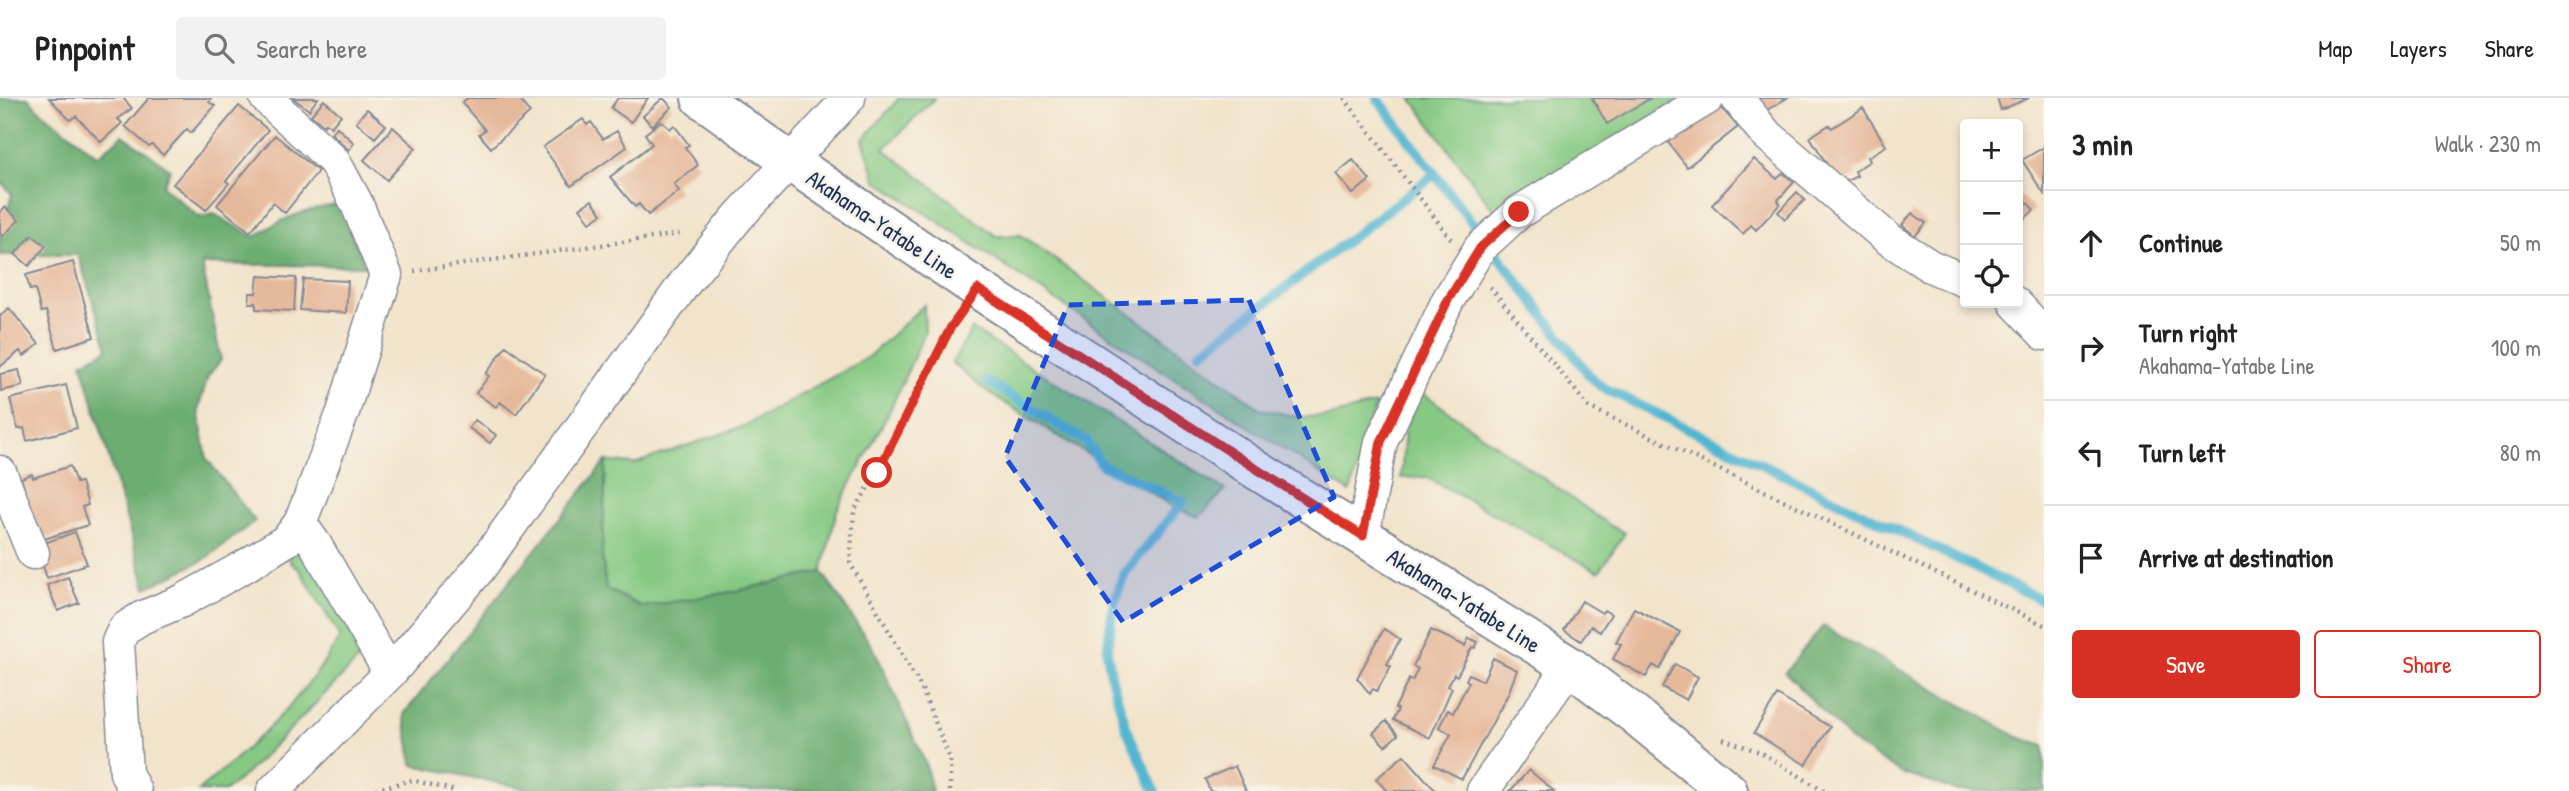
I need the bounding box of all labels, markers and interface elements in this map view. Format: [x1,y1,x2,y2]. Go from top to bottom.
search box [176,17,666,80]
text: Pinpoint [35,26,134,70]
icon: search [200,29,238,67]
text: Search here [256,31,367,66]
text: Map [2318,32,2352,64]
text: Layers [2390,32,2447,64]
text: Share [2485,32,2534,64]
map controls [1960,119,2023,308]
button: + [1960,119,2023,182]
text: 3 min [2072,124,2133,164]
text: Walk · 230 m [2435,128,2541,159]
street label: Akahama-Yatabe Line [801,162,963,286]
button: − [1960,182,2023,245]
route end [1503,196,1534,227]
icon: ahead [2072,224,2110,262]
text: Continue [2139,225,2223,260]
text: 50 m [2500,227,2541,258]
button: locate [1960,245,2023,308]
text: Turn right [2139,315,2237,350]
icon: right [2072,329,2110,367]
text: 100 m [2491,332,2541,363]
text: Akahama-Yatabe Line [2139,350,2315,381]
icon: left [2072,434,2110,472]
text: Turn left [2139,435,2225,470]
text: 80 m [2500,437,2541,468]
route start [861,457,892,488]
icon: arrive [2072,539,2110,577]
street label: Akahama-Yatabe Line [1381,540,1547,660]
text: Arrive at destination [2139,540,2334,575]
button: Save [2072,630,2300,698]
button: Share [2314,630,2541,698]

